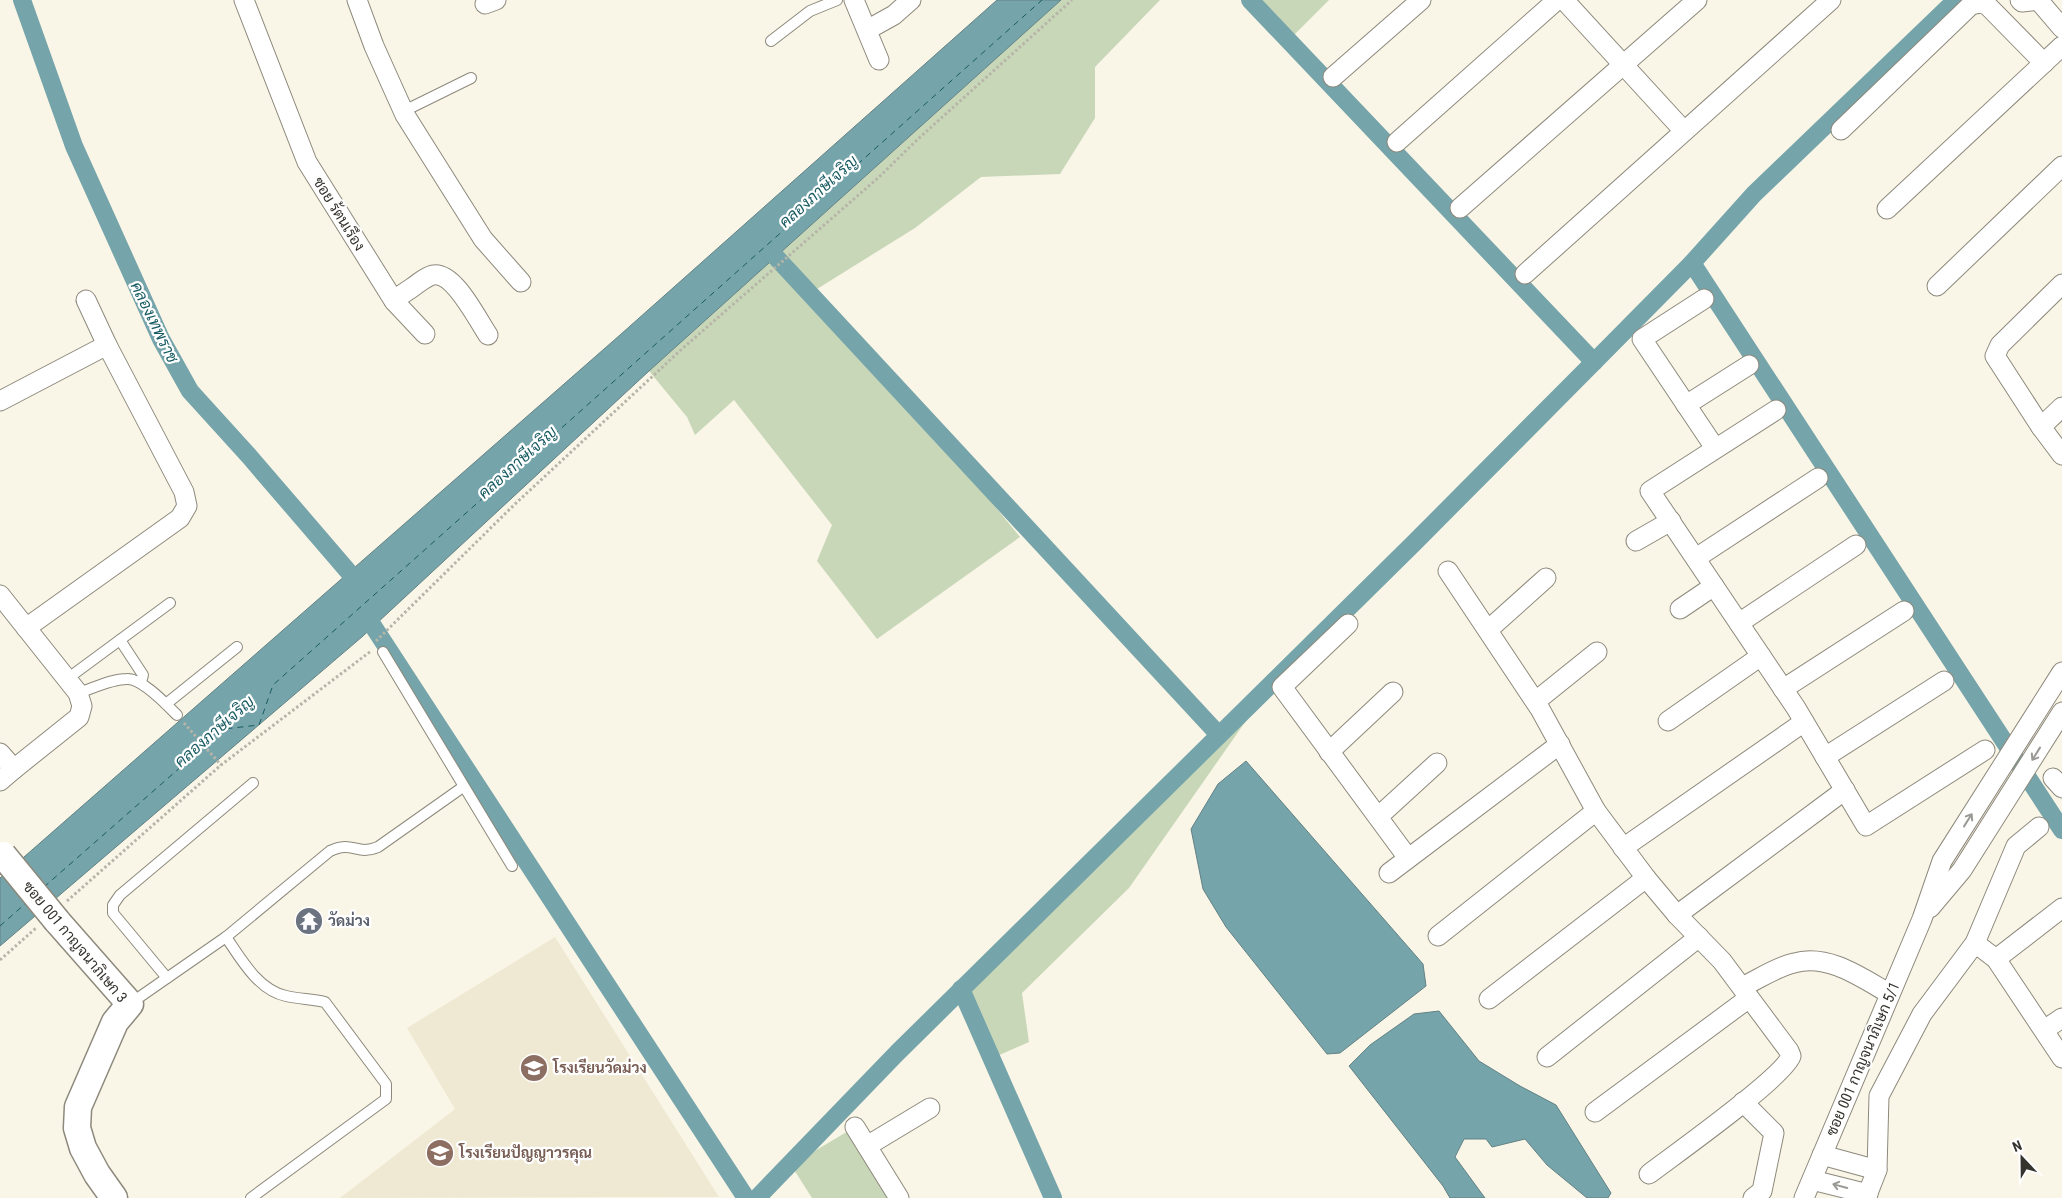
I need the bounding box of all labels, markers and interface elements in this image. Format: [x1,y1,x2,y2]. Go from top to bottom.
water label: คลองภาษีเจริญ [774,149,862,232]
street label: ซอย ร้ตนเรึอง [309,173,370,254]
water label: คลองเทพราช [127,279,182,366]
water label: คลองภาษีเจริญ [473,420,561,503]
water label: คลองภาษีเจริญ [169,690,258,771]
one-way arrow [2031,746,2041,760]
one-way arrow [1963,813,1973,827]
street label: ซอย 001 กาญจนาภิเษก 3 [19,878,131,1006]
temple icon: วัดม่วง [294,906,324,936]
place label: วัดม่วง [328,911,370,930]
street label: ซอย 001 กาญจนาภิเษก 5/1 [1822,979,1904,1139]
school or university icon: โรงเรียนวัดม่วง [519,1053,549,1083]
place label: โรงเรียนวัดม่วง [552,1057,647,1077]
north arrow [1997,1133,2047,1183]
text: N [2010,1137,2024,1155]
school or university icon: โรงเรียนปัญญาวรคุณ [425,1138,455,1168]
place label: โรงเรียนปัญญาวรคุณ [458,1142,592,1164]
one-way arrow [1832,1181,1848,1191]

